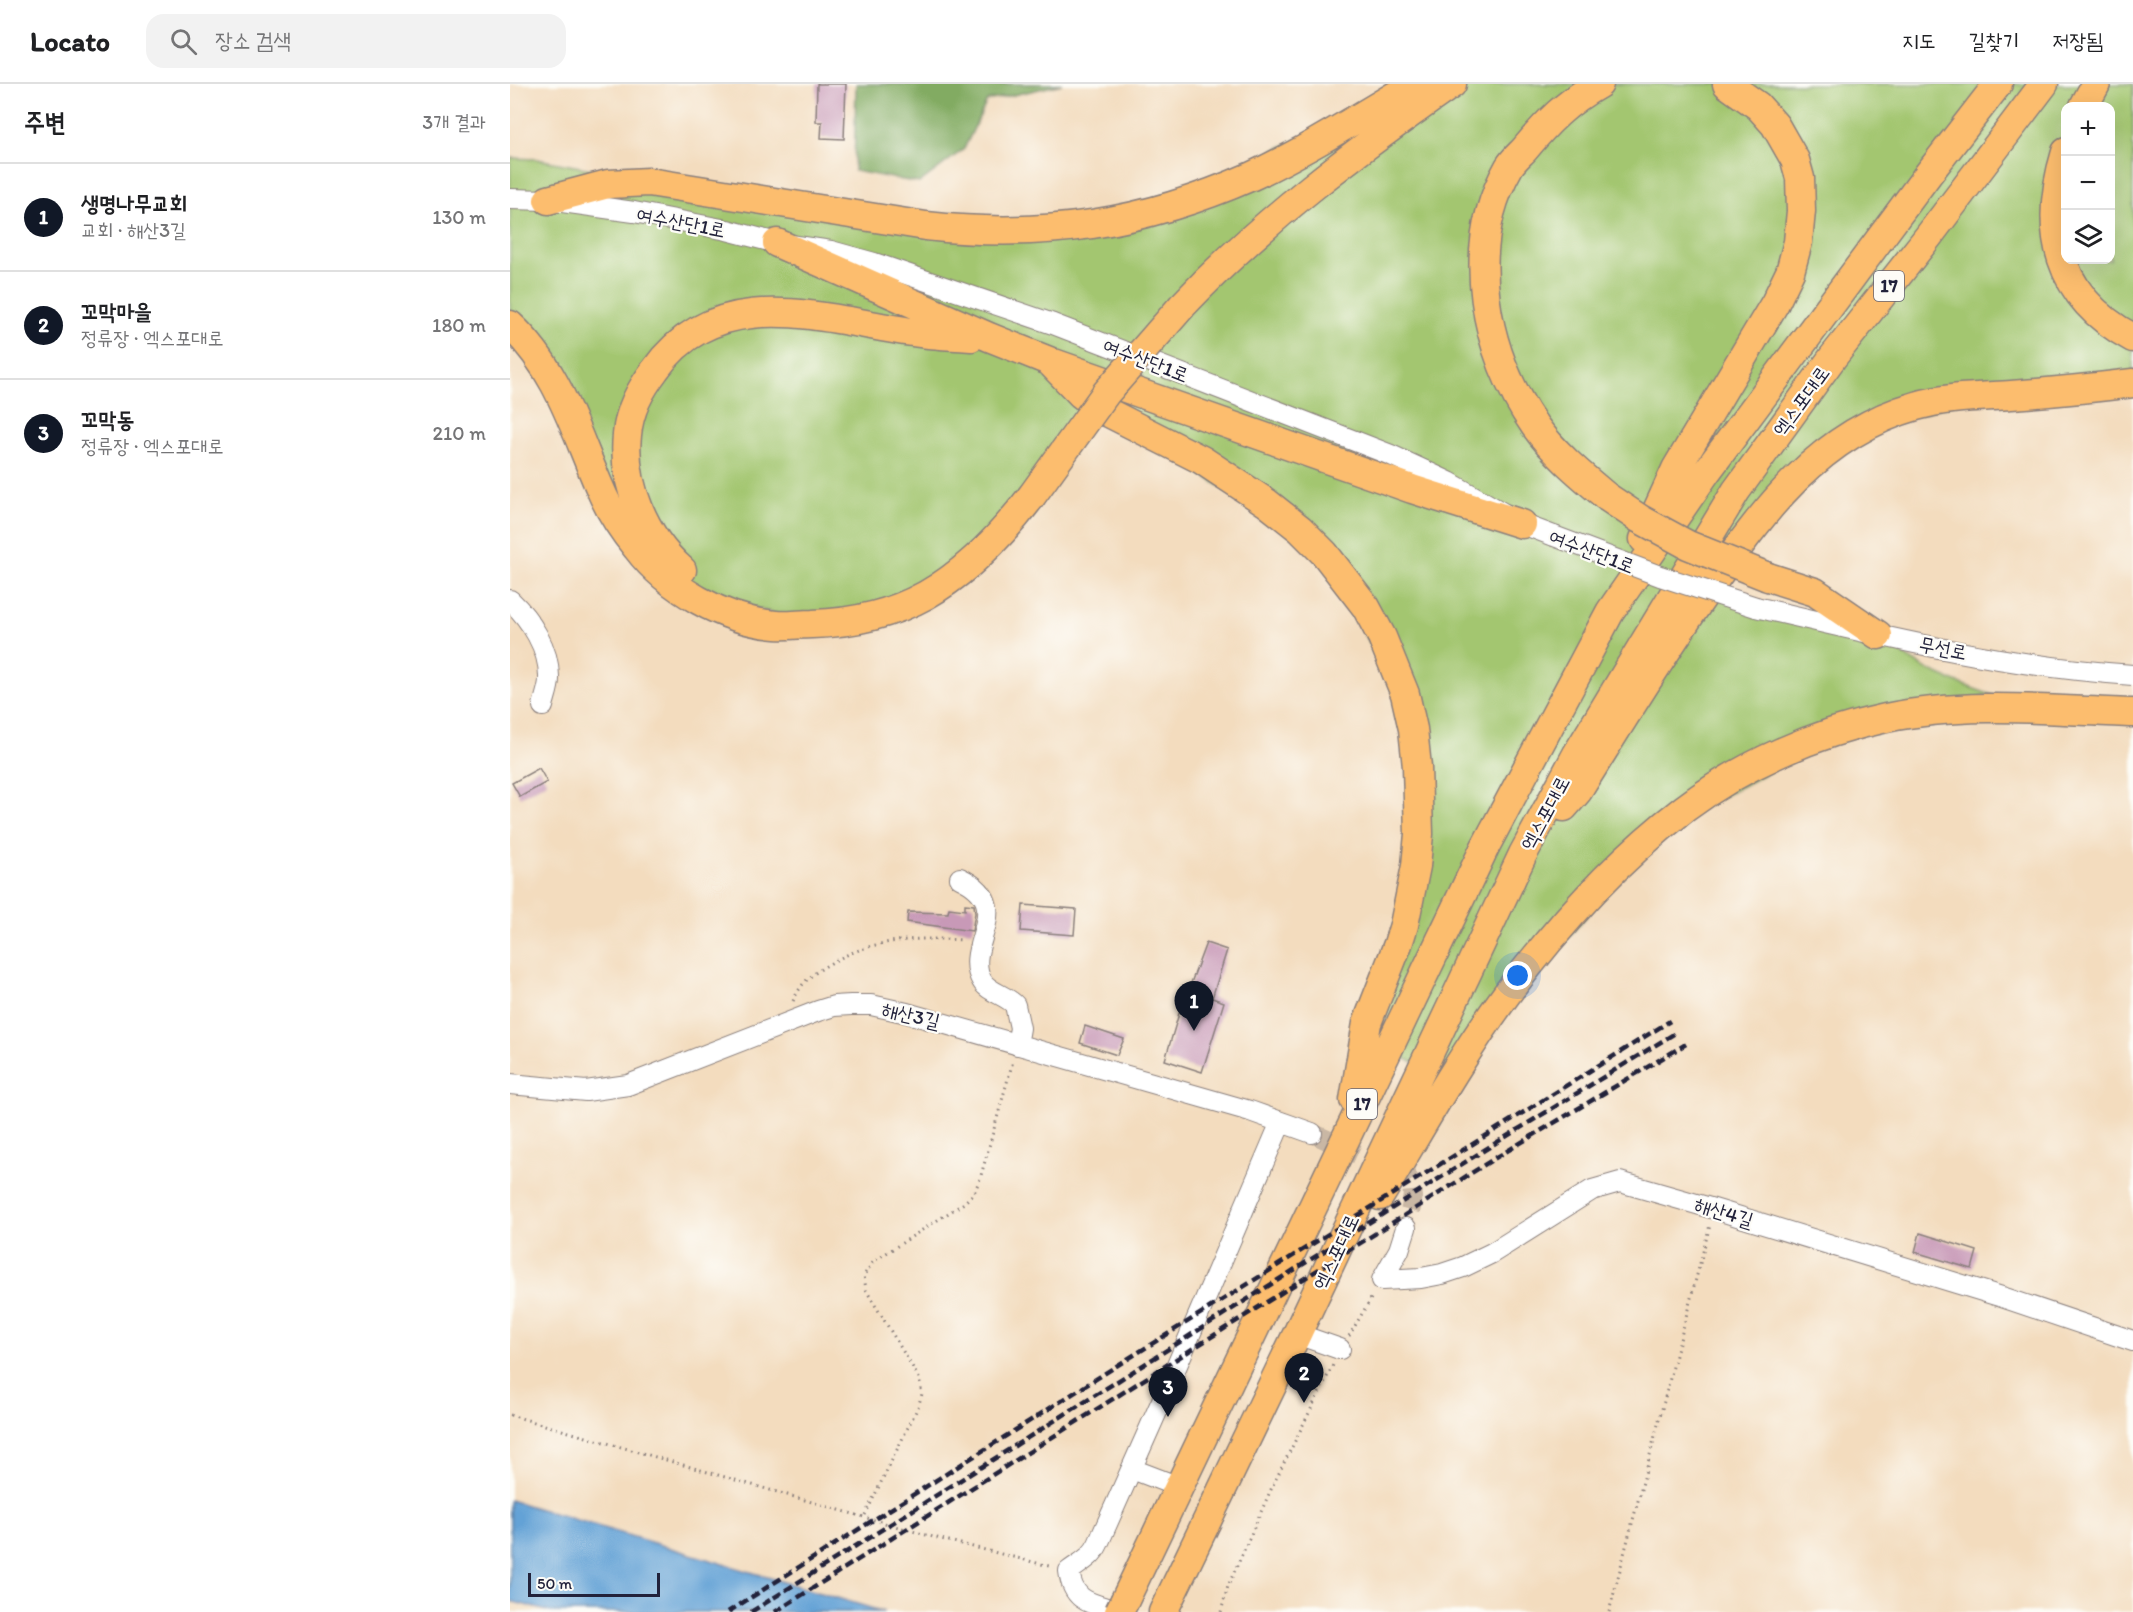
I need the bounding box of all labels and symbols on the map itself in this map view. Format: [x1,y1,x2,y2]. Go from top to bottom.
street label: 여수산단1로 [635,202,727,242]
road number: 17 [1874,271,1904,301]
street label: 여수산단1로 [1100,333,1192,387]
street label: 엑스포대로 [1768,361,1834,441]
street label: 여수산단1로 [1546,524,1638,578]
street label: 무선로 [1917,632,1969,664]
street label: 엑스포대로 [1516,772,1574,854]
your location [1503,961,1532,990]
pin: 1 [1174,982,1214,1031]
street label: 해산3길 [879,997,943,1033]
road number: 17 [1347,1089,1377,1119]
street label: 해산4길 [1692,1192,1756,1232]
street label: 엑스포대로 [1308,1210,1364,1294]
pin: 2 [1284,1354,1324,1403]
pin: 3 [1148,1368,1188,1417]
scale bar [528,1570,660,1598]

